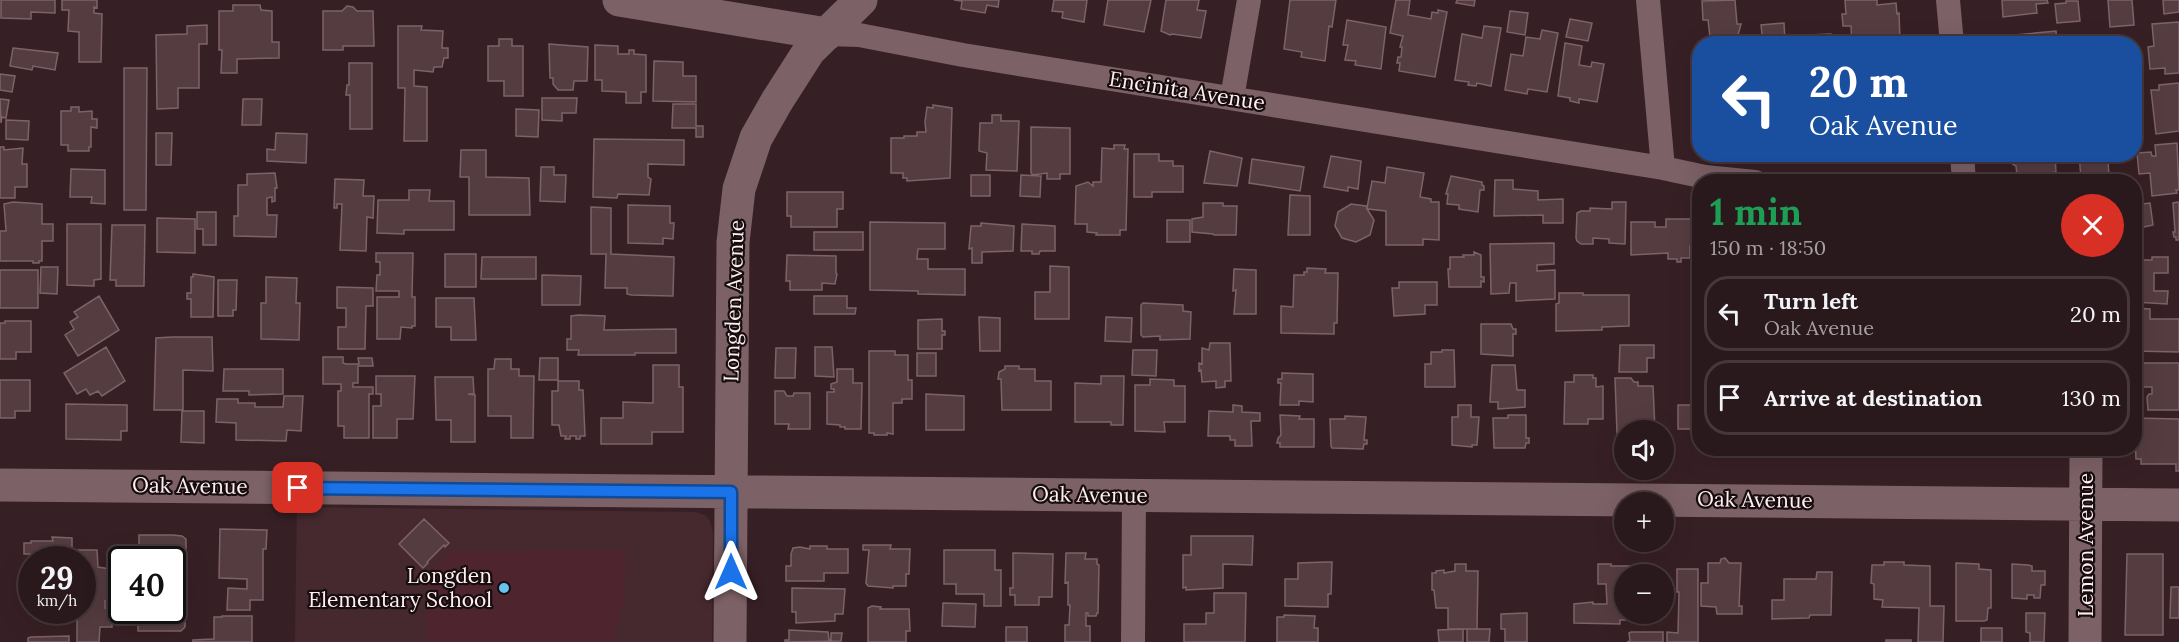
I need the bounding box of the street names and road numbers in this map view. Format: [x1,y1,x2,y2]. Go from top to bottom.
street label: Encinita Avenue [1107,65,1267,116]
street label: Longden Avenue [717,219,750,382]
street label: Oak Avenue [132,471,248,500]
street label: Lemon Avenue [2072,473,2099,617]
street label: Oak Avenue [1032,480,1148,509]
street label: Oak Avenue [1697,485,1813,514]

